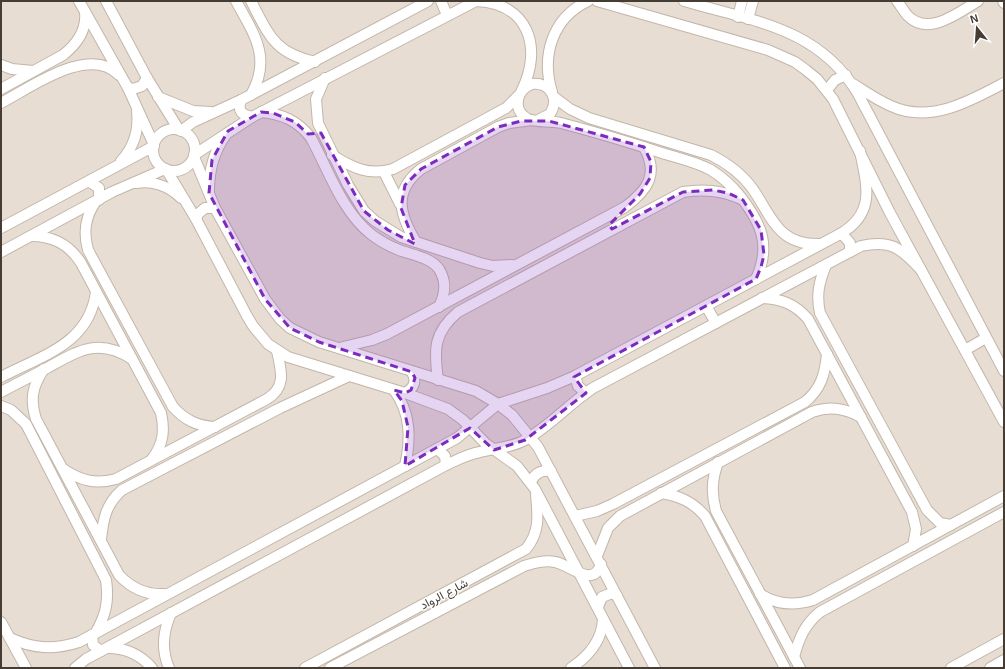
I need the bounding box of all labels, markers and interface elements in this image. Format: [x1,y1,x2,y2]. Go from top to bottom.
north arrow [957,8,997,48]
text: N [969,12,980,25]
street label: شارع الرواد [418,576,471,614]

